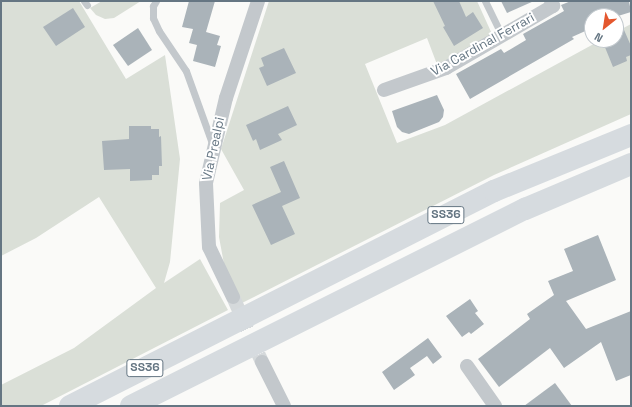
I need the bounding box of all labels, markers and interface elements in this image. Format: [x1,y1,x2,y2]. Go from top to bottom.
north arrow [584,8,624,48]
street label: Via Cardinal Ferrari [429,10,537,80]
text: N [592,30,605,45]
street label: Via Prealpi [200,116,228,182]
road number: SS36 [427,205,465,225]
road number: SS36 [126,358,164,378]

